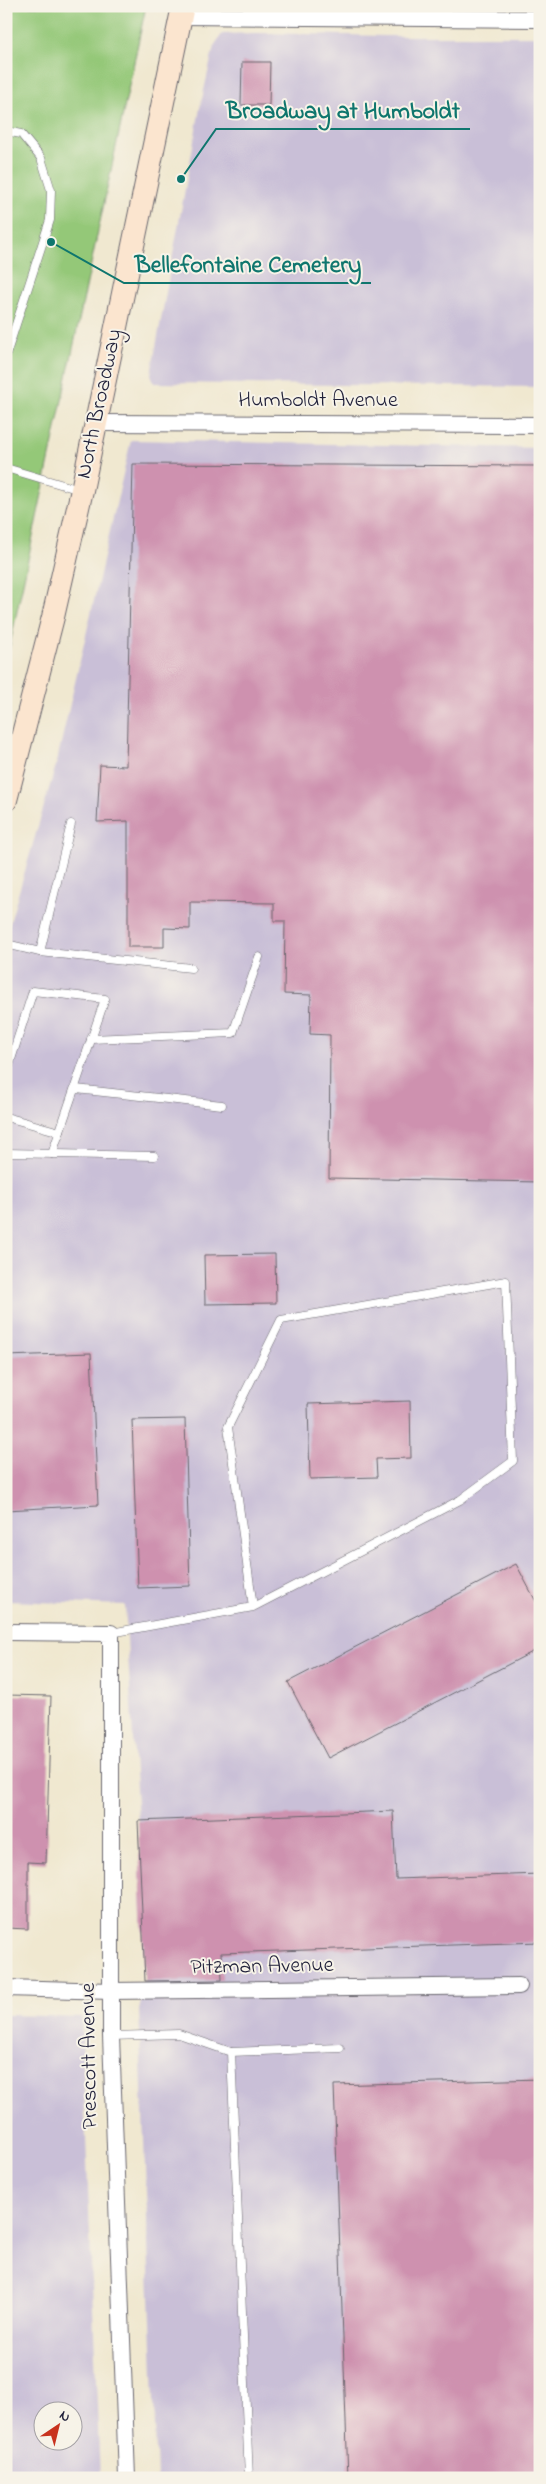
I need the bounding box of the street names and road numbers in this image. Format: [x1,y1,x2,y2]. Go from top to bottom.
street label: North Broadway [69,326,132,482]
street label: Humboldt Avenue [238,385,398,417]
street label: Pitzman Avenue [190,1950,334,1984]
street label: Prescott Avenue [73,1982,107,2130]

